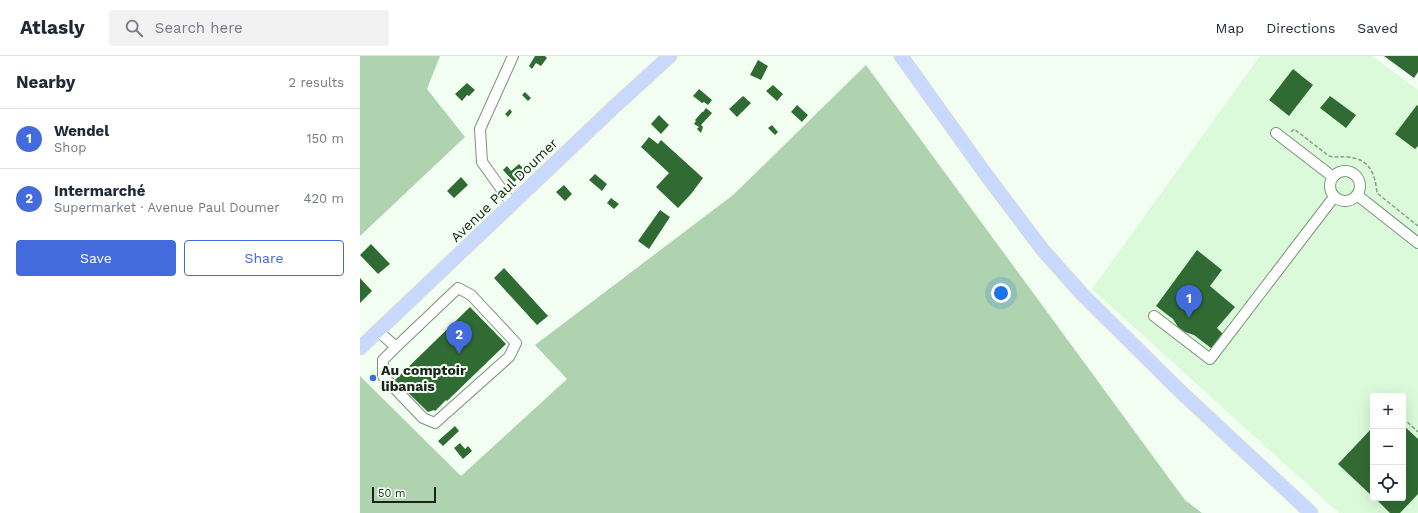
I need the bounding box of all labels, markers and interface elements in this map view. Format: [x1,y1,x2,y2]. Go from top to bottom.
search box [109,10,389,46]
text: Atlasly [20,16,85,39]
icon: search [123,17,145,39]
text: Search here [155,19,243,37]
text: Map [1216,20,1244,36]
text: Directions [1266,20,1335,36]
text: Saved [1357,20,1398,36]
text: Nearby [16,72,75,92]
text: 2 results [289,75,344,90]
text: Wendel [54,122,109,140]
text: 1 [26,131,32,146]
text: 150 m [306,131,344,146]
street label: Avenue Paul Doumer [447,135,561,245]
text: Shop [54,140,86,155]
text: Intermarché [54,182,145,200]
text: 2 [25,191,33,206]
text: 420 m [304,191,344,206]
text: Supermarket · Avenue Paul Doumer [54,200,280,215]
button: Save [16,240,176,276]
button: Share [184,240,344,276]
your location [991,283,1011,303]
pin: 1 [1176,285,1202,318]
pin: 2 [446,321,472,354]
place label: Au comptoir libanais [381,362,466,394]
marker: Au comptoir libanais [368,373,378,383]
map controls [1370,393,1406,501]
button: + [1370,393,1406,429]
button: − [1370,429,1406,465]
button: locate [1370,465,1406,501]
scale bar [372,485,436,504]
text: 50 m [378,487,405,500]

